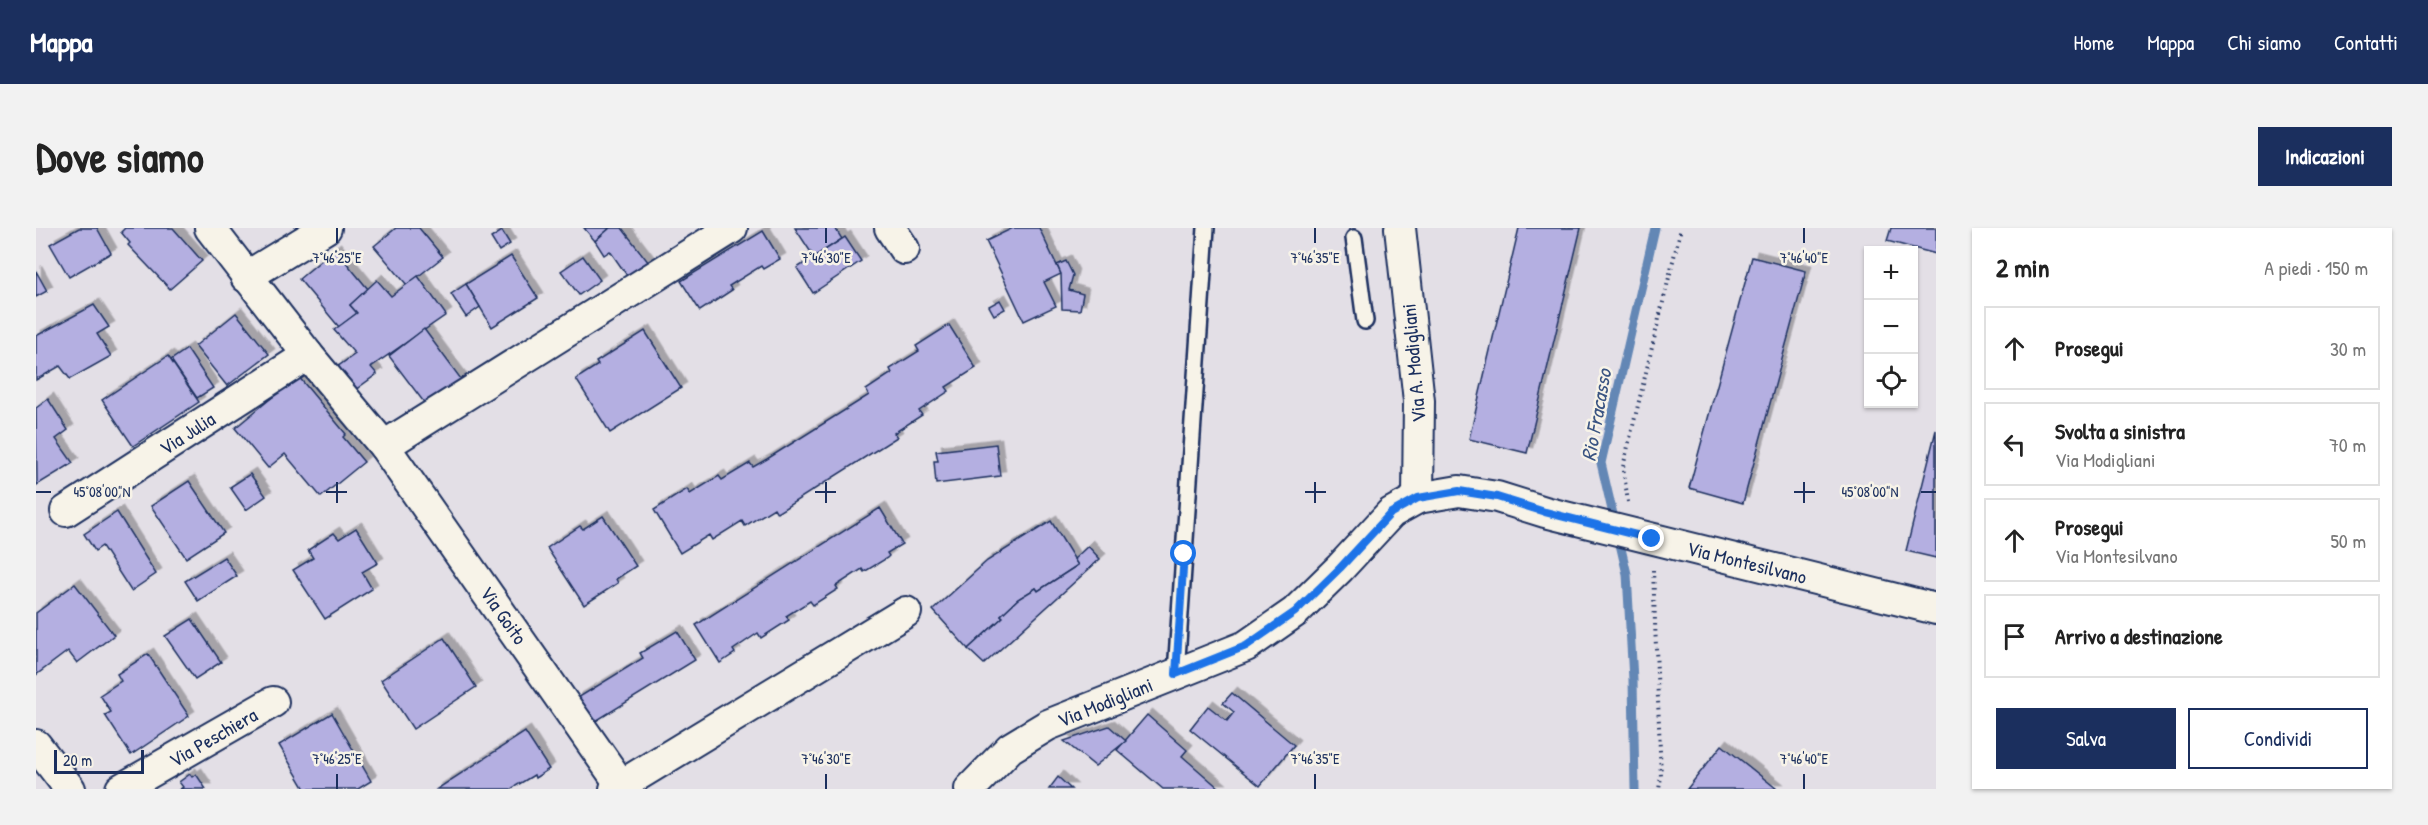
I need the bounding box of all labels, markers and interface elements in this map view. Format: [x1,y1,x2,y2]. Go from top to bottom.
text: Mappa [30,23,93,61]
text: Home [2073,28,2114,57]
text: Mappa [2147,28,2194,57]
text: Chi siamo [2227,28,2301,57]
text: Contatti [2334,28,2398,57]
button: Indicazioni [2258,127,2392,186]
text: Dove siamo [36,128,204,185]
map controls [1864,246,1918,408]
button: + [1864,246,1918,300]
text: 7°46'25"E [312,247,362,268]
text: 7°46'30"E [801,247,851,268]
text: 7°46'35"E [1290,247,1340,268]
text: 7°46'40"E [1780,247,1829,268]
text: 2 min [1996,250,2049,285]
text: A piedi · 150 m [2264,254,2368,281]
button: − [1864,300,1918,354]
street label: Via A. Modigliani [1394,302,1432,424]
icon: ahead [1998,332,2031,365]
text: Prosegui [2055,333,2124,363]
text: 30 m [2330,335,2366,362]
button: locate [1864,354,1918,408]
water label: Rio Fracasso [1574,365,1619,463]
street label: Via Julia [154,405,220,461]
text: Svolta a sinistra [2055,416,2185,446]
icon: left [1998,428,2031,461]
text: 70 m [2329,431,2366,458]
text: Via Modigliani [2055,446,2155,473]
text: 45°08'00"N [73,481,131,502]
text: 45°08'00"N [1841,481,1899,502]
text: Prosegui [2055,512,2124,542]
icon: ahead [1998,524,2031,557]
route end [1638,525,1664,551]
text: 50 m [2330,527,2366,554]
street label: Via Montesilvano [1684,534,1810,590]
route start [1170,540,1196,566]
text: Via Montesilvano [2055,542,2177,569]
street label: Via Goito [474,581,534,649]
icon: arrive [1998,620,2031,653]
text: Arrivo a destinazione [2055,621,2223,651]
street label: Via Modigliani [1053,671,1157,733]
street label: Via Peschiera [164,701,262,773]
button: Salva [1996,708,2176,769]
button: Condividi [2188,708,2368,769]
scale bar [54,747,144,774]
text: 7°46'25"E [312,748,362,769]
text: 7°46'30"E [801,748,851,769]
text: 7°46'35"E [1290,748,1340,769]
text: 7°46'40"E [1780,748,1829,769]
text: 20 m [63,749,92,771]

